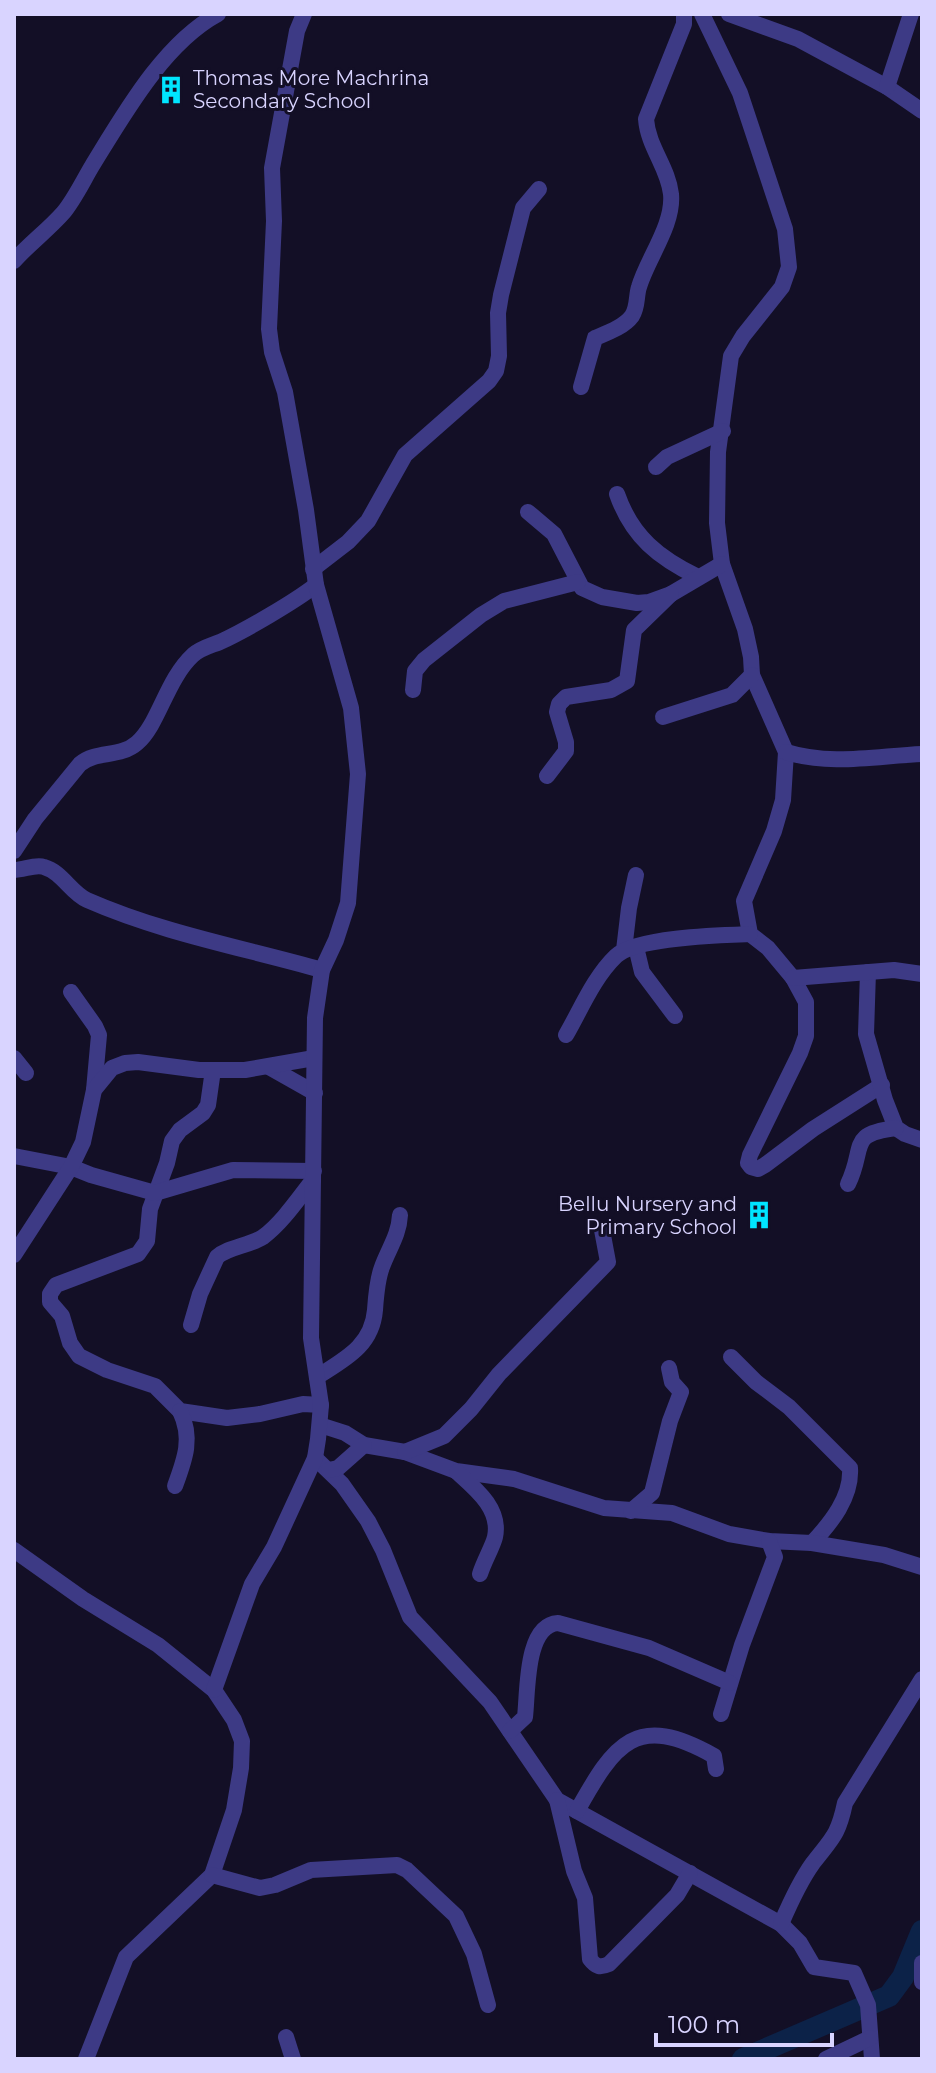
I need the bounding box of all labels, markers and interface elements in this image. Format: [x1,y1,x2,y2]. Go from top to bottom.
place label: Thomas More Machrina Secondary School [193,66,429,113]
building icon: Thomas More Machrina Secondary School [156,75,186,105]
place label: Bellu Nursery and Primary School [558,1192,737,1239]
building icon: Bellu Nursery and Primary School [744,1200,774,1230]
scale bar [656,1997,832,2047]
text: 100 m [668,2010,740,2039]

